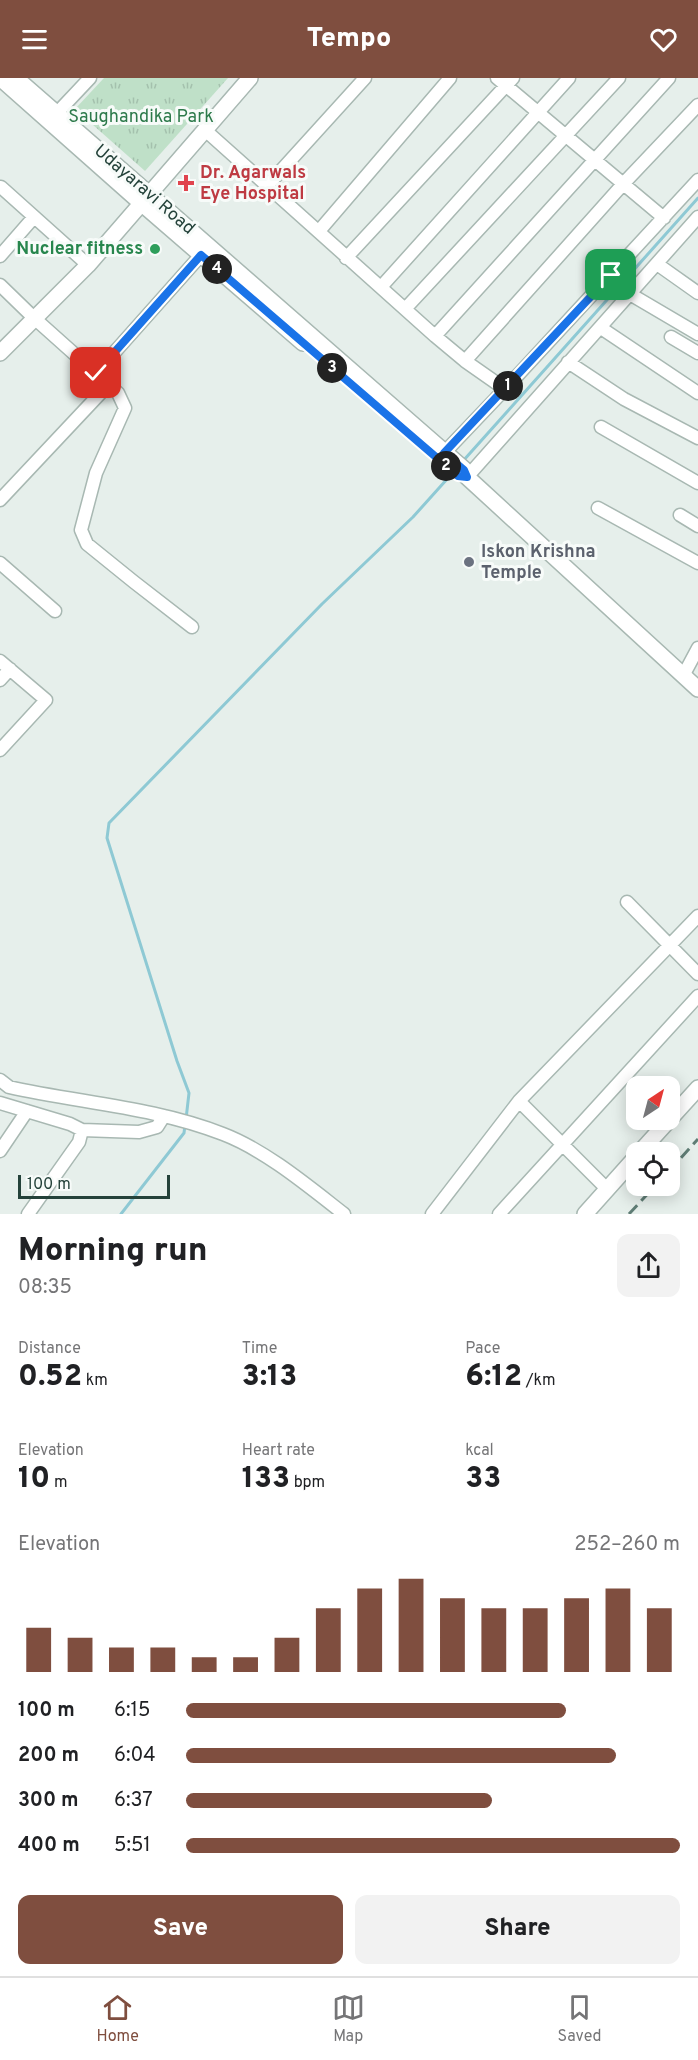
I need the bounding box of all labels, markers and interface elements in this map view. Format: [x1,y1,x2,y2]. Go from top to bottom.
text: Tempo [307,22,391,56]
icon: menu [18,23,51,56]
icon: heart [647,23,680,56]
park label: Saughandika Park [68,106,214,129]
street label: Udayaravi Road [89,140,199,240]
place label: Dr. Agarwals Eye Hospital [200,162,306,206]
marker: Dr. Agarwals Eye Hospital [177,174,195,192]
place label: Nuclear fitness [16,238,143,261]
marker: Nuclear fitness [148,242,162,256]
pin [585,249,636,300]
pin: 4 [202,254,232,284]
icon: arrive [594,258,627,291]
text: 4 [212,259,222,279]
pin [70,347,121,398]
pin: 3 [317,353,347,383]
icon: check [79,356,112,389]
text: 3 [327,358,337,378]
pin: 1 [493,371,523,401]
text: 1 [505,376,511,396]
pin: 2 [431,451,461,481]
text: 2 [441,456,451,476]
place label: Iskon Krishna Temple [481,541,596,585]
marker: Iskon Krishna Temple [462,555,476,569]
north arrow [626,1076,680,1130]
map controls [626,1076,680,1196]
button: locate [626,1142,680,1196]
scale bar [18,1172,170,1200]
text: 100 m [27,1175,71,1195]
text: Morning run [18,1231,208,1273]
button: share [617,1234,680,1297]
text: 08:35 [18,1275,72,1301]
text: Distance [18,1339,81,1359]
text: Time [242,1339,277,1359]
text: Pace [465,1339,500,1359]
text: 0.52 [18,1359,82,1396]
text: 3:13 [242,1359,297,1396]
text: 6:12 [465,1359,522,1396]
text: km [82,1371,108,1391]
text: /km [522,1371,556,1391]
text: Elevation [18,1441,84,1461]
text: Heart rate [242,1441,315,1461]
text: kcal [465,1441,494,1461]
text: 10 [18,1461,50,1498]
text: 133 [242,1461,290,1498]
text: 33 [465,1461,501,1498]
text: m [50,1473,67,1493]
text: bpm [290,1473,325,1493]
text: Elevation [18,1532,100,1558]
text: 252–260 m [574,1532,680,1558]
text: 100 m [18,1698,75,1724]
text: 6:15 [114,1698,150,1724]
text: 200 m [18,1743,79,1769]
text: 6:04 [114,1743,156,1769]
text: 300 m [18,1788,79,1814]
text: 6:37 [114,1788,153,1814]
text: 400 m [18,1833,80,1859]
text: 5:51 [114,1833,151,1859]
button: Save [18,1895,343,1964]
button: Share [355,1895,680,1964]
tab: Home [96,1991,139,2047]
tab: Map [332,1991,365,2047]
tab: Saved [558,1991,602,2047]

